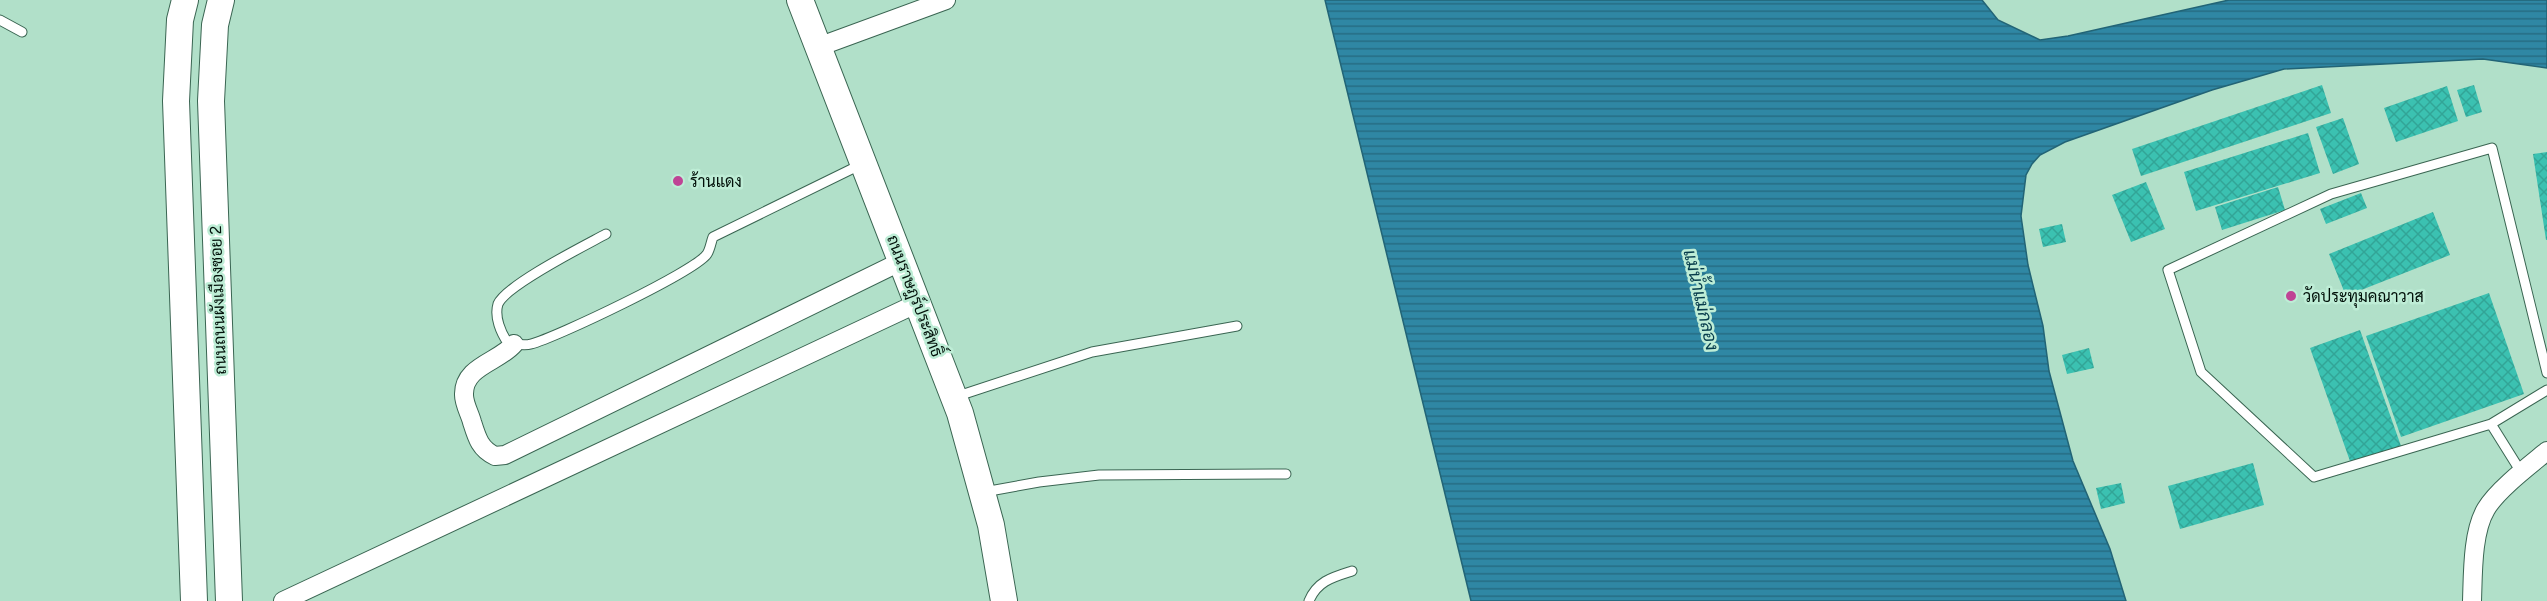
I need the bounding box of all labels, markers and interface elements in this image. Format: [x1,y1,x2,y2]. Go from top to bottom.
place label: ร้านแดง [690,171,742,191]
marker: ร้านแดง [671,174,685,188]
street label: ถนนถนนผังเมืองซอย 2 [205,225,230,375]
street label: ถนนราษฎร์ประสิทธิ์ [882,231,952,360]
water label: แม่น้ำแม่กลอง [1679,246,1728,353]
place label: วัดประทุมคณาวาส [2303,286,2424,308]
marker: วัดประทุมคณาวาส [2284,289,2298,303]

